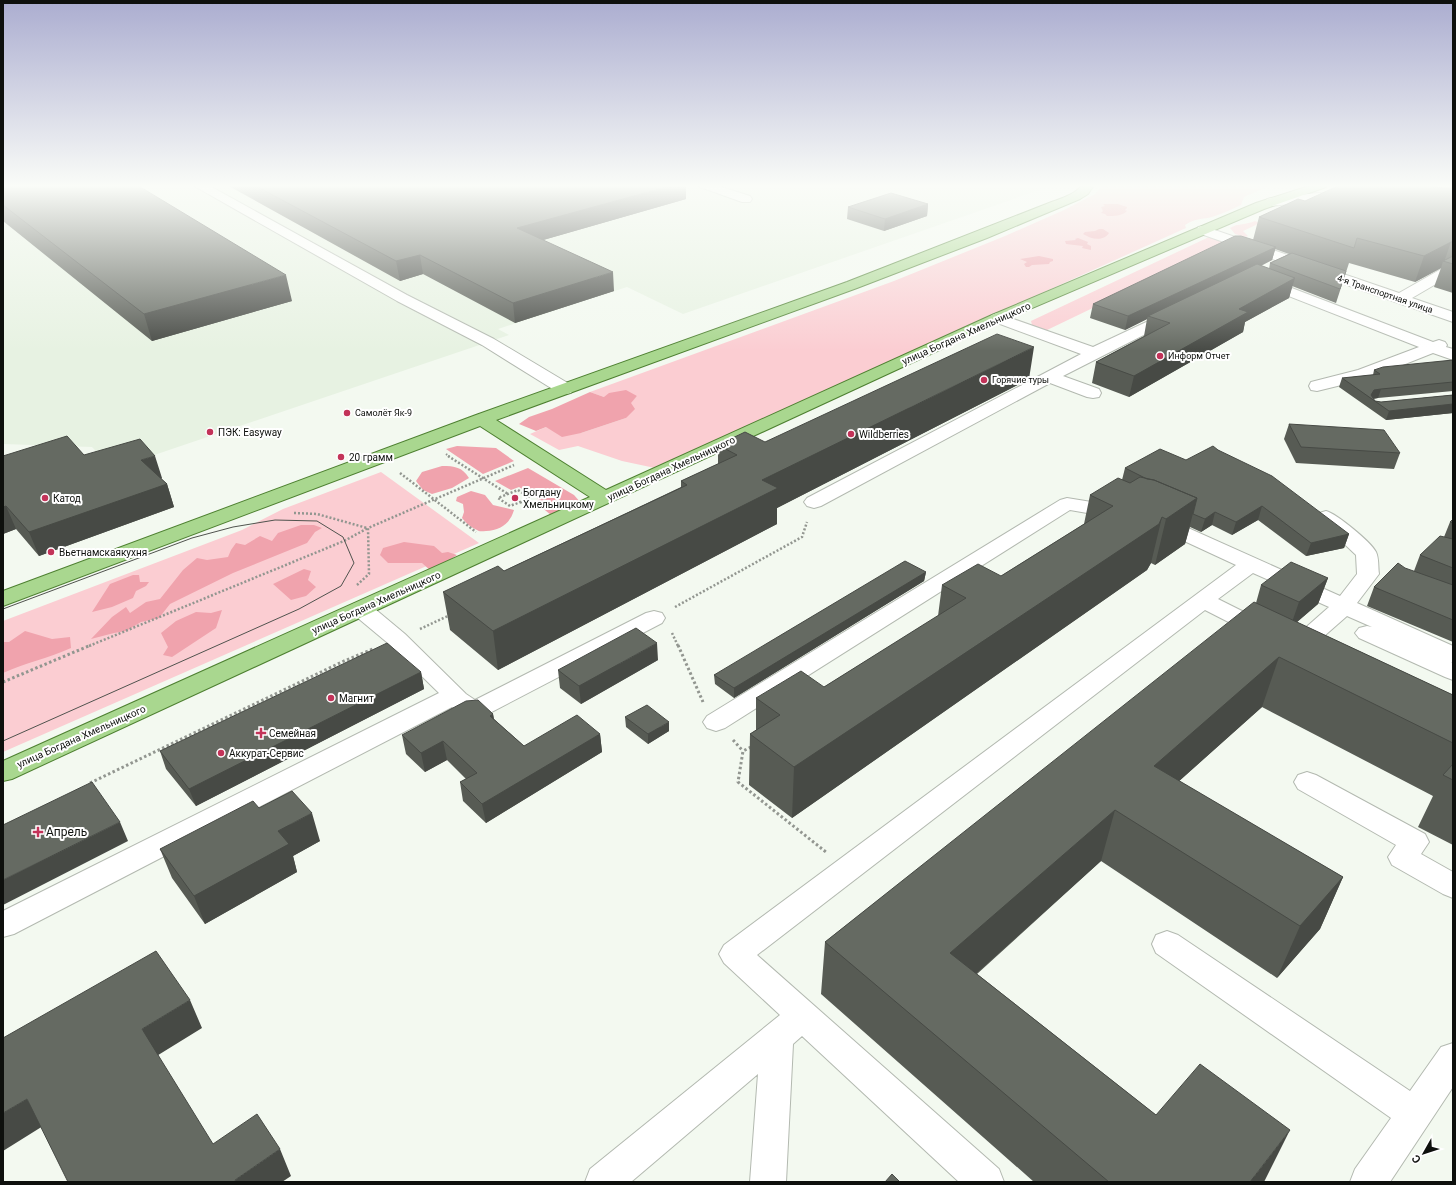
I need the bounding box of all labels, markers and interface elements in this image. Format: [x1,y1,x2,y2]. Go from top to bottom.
street label: 4-я Транспортная улица [1336,273,1434,315]
street label: улица Богдана Хмельницкого [900,300,1032,367]
marker: Информ Отчет [1155,351,1165,361]
place label: Информ Отчет [1168,351,1230,361]
marker: Горячие туры [979,375,989,385]
place label: Горячие туры [992,375,1049,385]
marker: Самолёт Як-9 [342,408,352,418]
place label: Самолёт Як-9 [355,408,412,418]
marker: ПЭК: Easyway [205,427,215,437]
place label: ПЭК: Easyway [218,427,282,438]
marker: Wildberries [846,429,856,439]
place label: Wildberries [859,429,909,440]
street label: улица Богдана Хмельницкого [606,434,737,503]
marker: 20 грамм [336,452,346,462]
place label: 20 грамм [349,452,393,463]
place label: Богдану Хмельницкому [523,487,594,510]
marker: Катод [40,493,50,503]
place label: Катод [53,493,81,504]
marker: Богдану Хмельницкому [510,493,520,503]
marker: Вьетнамскаякухня [46,547,56,557]
place label: Вьетнамскаякухня [59,547,147,558]
street label: улица Богдана Хмельницкого [310,569,442,636]
marker: Магнит [326,693,336,703]
place label: Магнит [339,693,374,704]
street label: улица Богдана Хмельницкого [15,703,147,770]
marker: Семейная [256,728,266,738]
place label: Семейная [269,728,316,739]
marker: Аккурат-Сервис [216,748,226,758]
place label: Аккурат-Сервис [229,748,304,759]
place label: Апрель [46,825,87,839]
marker: Апрель [33,827,43,837]
north arrow [1404,1133,1444,1173]
text: С [1409,1152,1424,1166]

